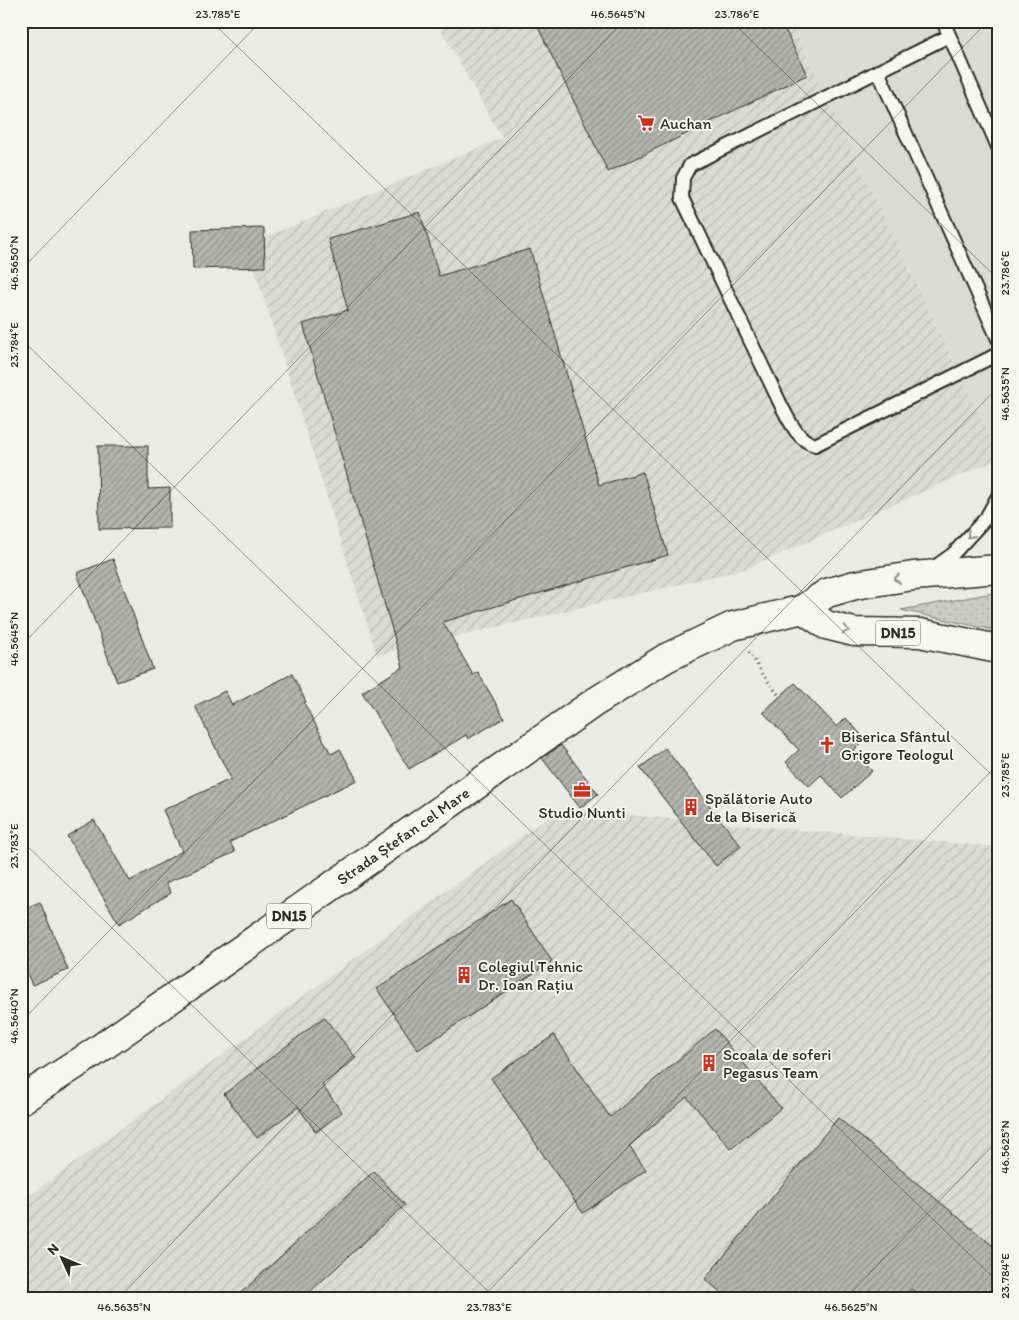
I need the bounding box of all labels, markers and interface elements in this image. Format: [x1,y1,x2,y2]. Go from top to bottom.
text: 23.785°E [196,7,241,21]
text: 46.5645°N [591,7,645,21]
text: 23.786°E [715,7,760,21]
supermarket icon: Auchan [636,113,656,133]
place label: Auchan [660,114,712,133]
text: 46.5650°N [7,236,21,290]
text: 23.786°E [998,250,1012,295]
text: 23.784°E [7,322,21,368]
text: 46.5635°N [998,367,1012,421]
one-way arrow [967,530,976,539]
one-way arrow [893,573,901,583]
text: 46.5645°N [7,612,21,666]
road number: DN15 [876,620,920,646]
one-way arrow [841,624,850,635]
place label: Biserica Sfântul Grigore Teologul [841,727,954,764]
church icon: Biserica Sfântul Grigore Teologul [817,735,837,755]
text: 23.785°E [998,752,1012,797]
office icon: Studio Nunti [572,780,592,800]
street label: Strada Ștefan cel Mare [333,783,473,889]
place label: Spălătorie Auto de la Biserică [705,789,813,826]
building icon: Spălătorie Auto de la Biserică [681,797,701,817]
place label: Studio Nunti [538,803,626,822]
text: 23.783°E [7,823,21,869]
road number: DN15 [266,904,312,928]
place label: Colegiul Tehnic Dr. Ioan Rațiu [478,957,583,994]
building icon: Colegiul Tehnic Dr. Ioan Rațiu [454,965,474,985]
text: 46.5640°N [7,988,21,1044]
place label: Scoala de soferi Pegasus Team [723,1045,831,1082]
building icon: Scoala de soferi Pegasus Team [699,1053,719,1073]
text: 46.5625°N [998,1120,1012,1174]
north arrow [38,1232,88,1282]
text: N [44,1240,62,1259]
text: 23.784°E [998,1253,1012,1299]
text: 46.5635°N [97,1300,151,1314]
text: 23.783°E [466,1300,512,1314]
text: 46.5625°N [824,1300,878,1314]

